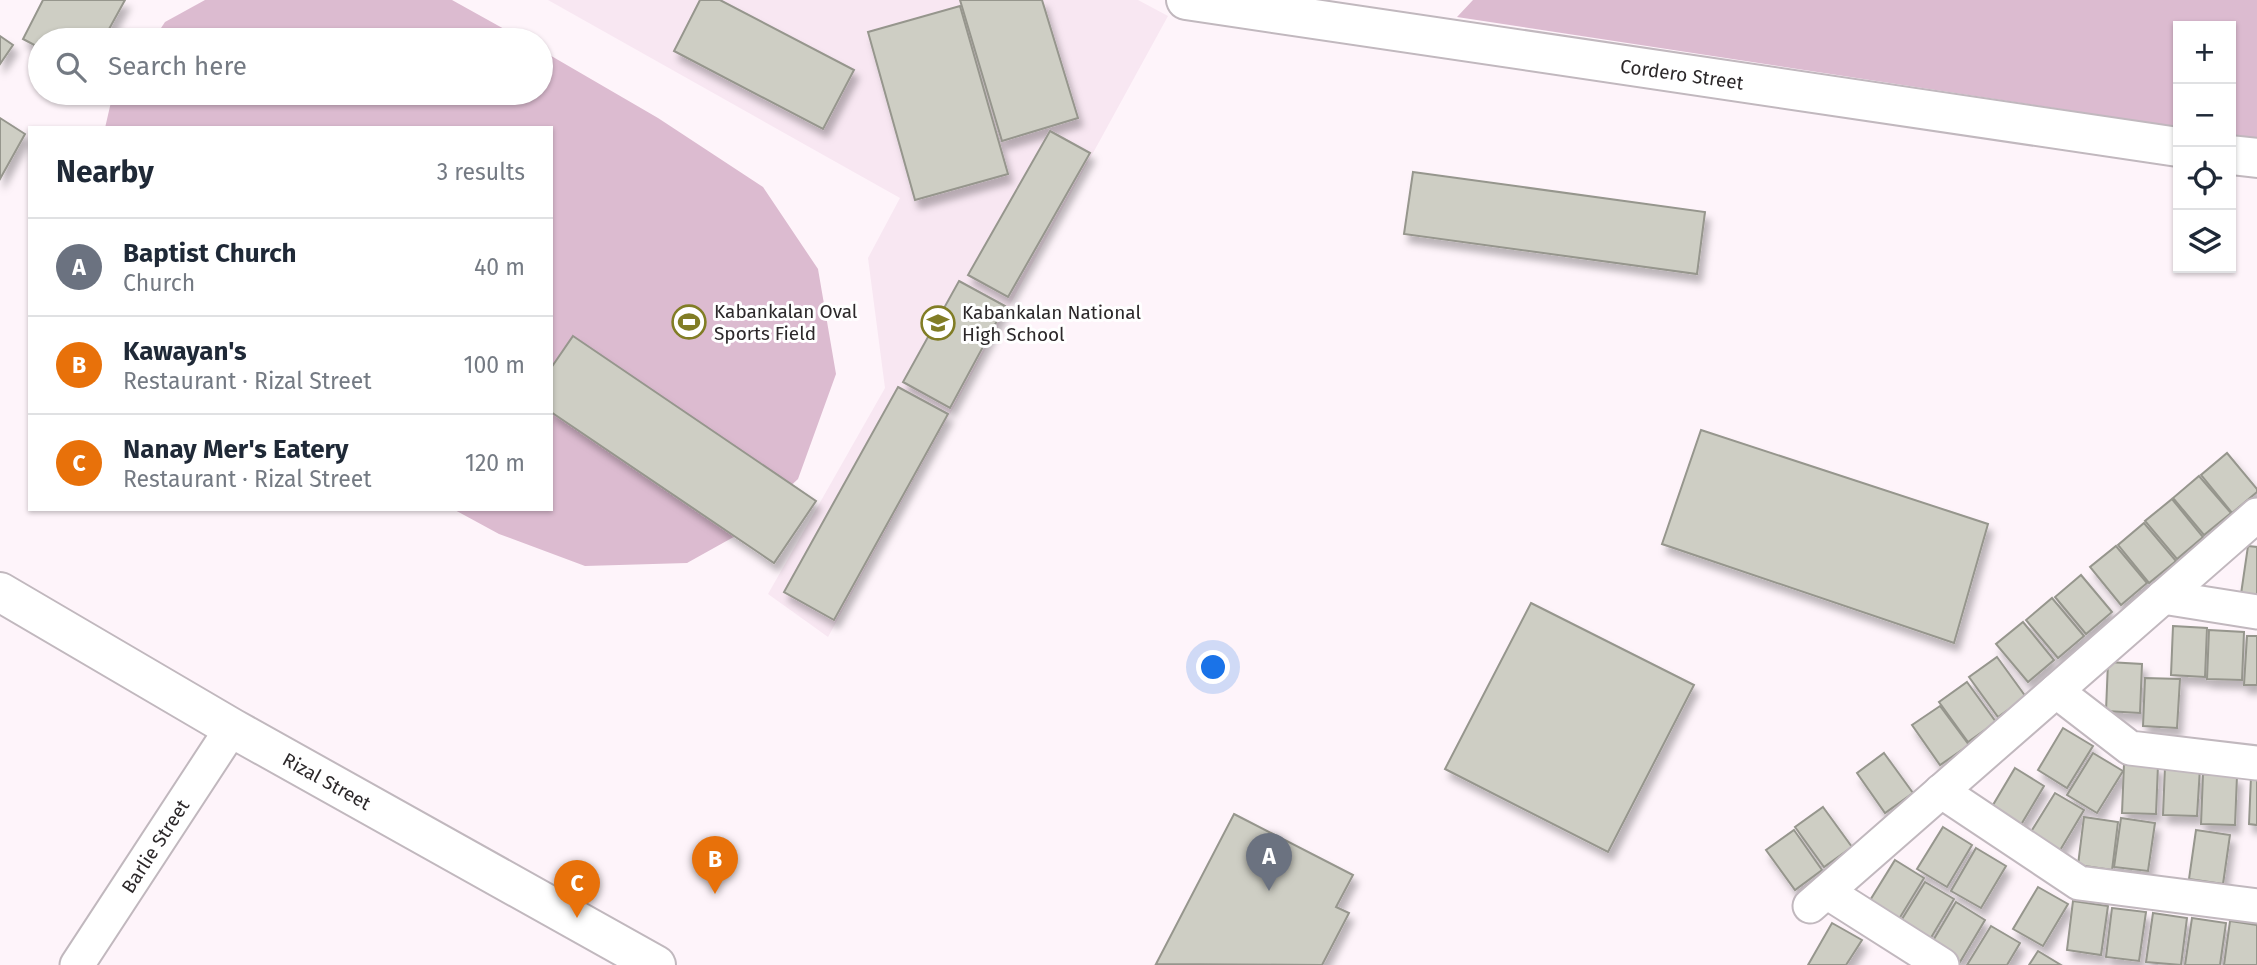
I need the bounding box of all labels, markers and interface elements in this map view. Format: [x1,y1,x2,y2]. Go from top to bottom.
map controls [2173,21,2236,273]
button: + [2173,21,2236,84]
search box [28,28,553,105]
icon: search [52,48,90,86]
text: Search here [108,51,247,82]
street label: Cordero Street [1619,54,1745,95]
button: − [2173,84,2236,147]
button: locate [2173,147,2236,210]
text: Nearby [56,154,154,190]
text: 3 results [437,158,525,186]
button: layers [2173,210,2236,273]
text: Baptist Church [123,238,297,269]
text: A [72,253,86,281]
text: 40 m [474,253,525,281]
text: Church [123,269,195,297]
place label: Kabankalan Oval Sports Field [714,300,858,345]
place label: Kabankalan National High School [962,301,1141,346]
sports icon: Kabankalan Oval Sports Field [670,303,708,341]
school or university icon: Kabankalan National High School [919,304,957,342]
text: Kawayan's [123,336,247,367]
text: B [72,351,86,379]
text: 100 m [464,351,525,379]
text: Restaurant · Rizal Street [123,367,372,395]
text: Nanay Mer's Eatery [123,434,349,465]
text: C [72,449,86,477]
text: 120 m [465,449,525,477]
text: Restaurant · Rizal Street [123,465,372,493]
your location [1196,650,1230,684]
street label: Rizal Street [279,748,375,815]
street label: Barlie Street [117,795,194,897]
pin: A [1246,833,1292,891]
pin: B [692,836,738,894]
pin: C [554,860,600,918]

